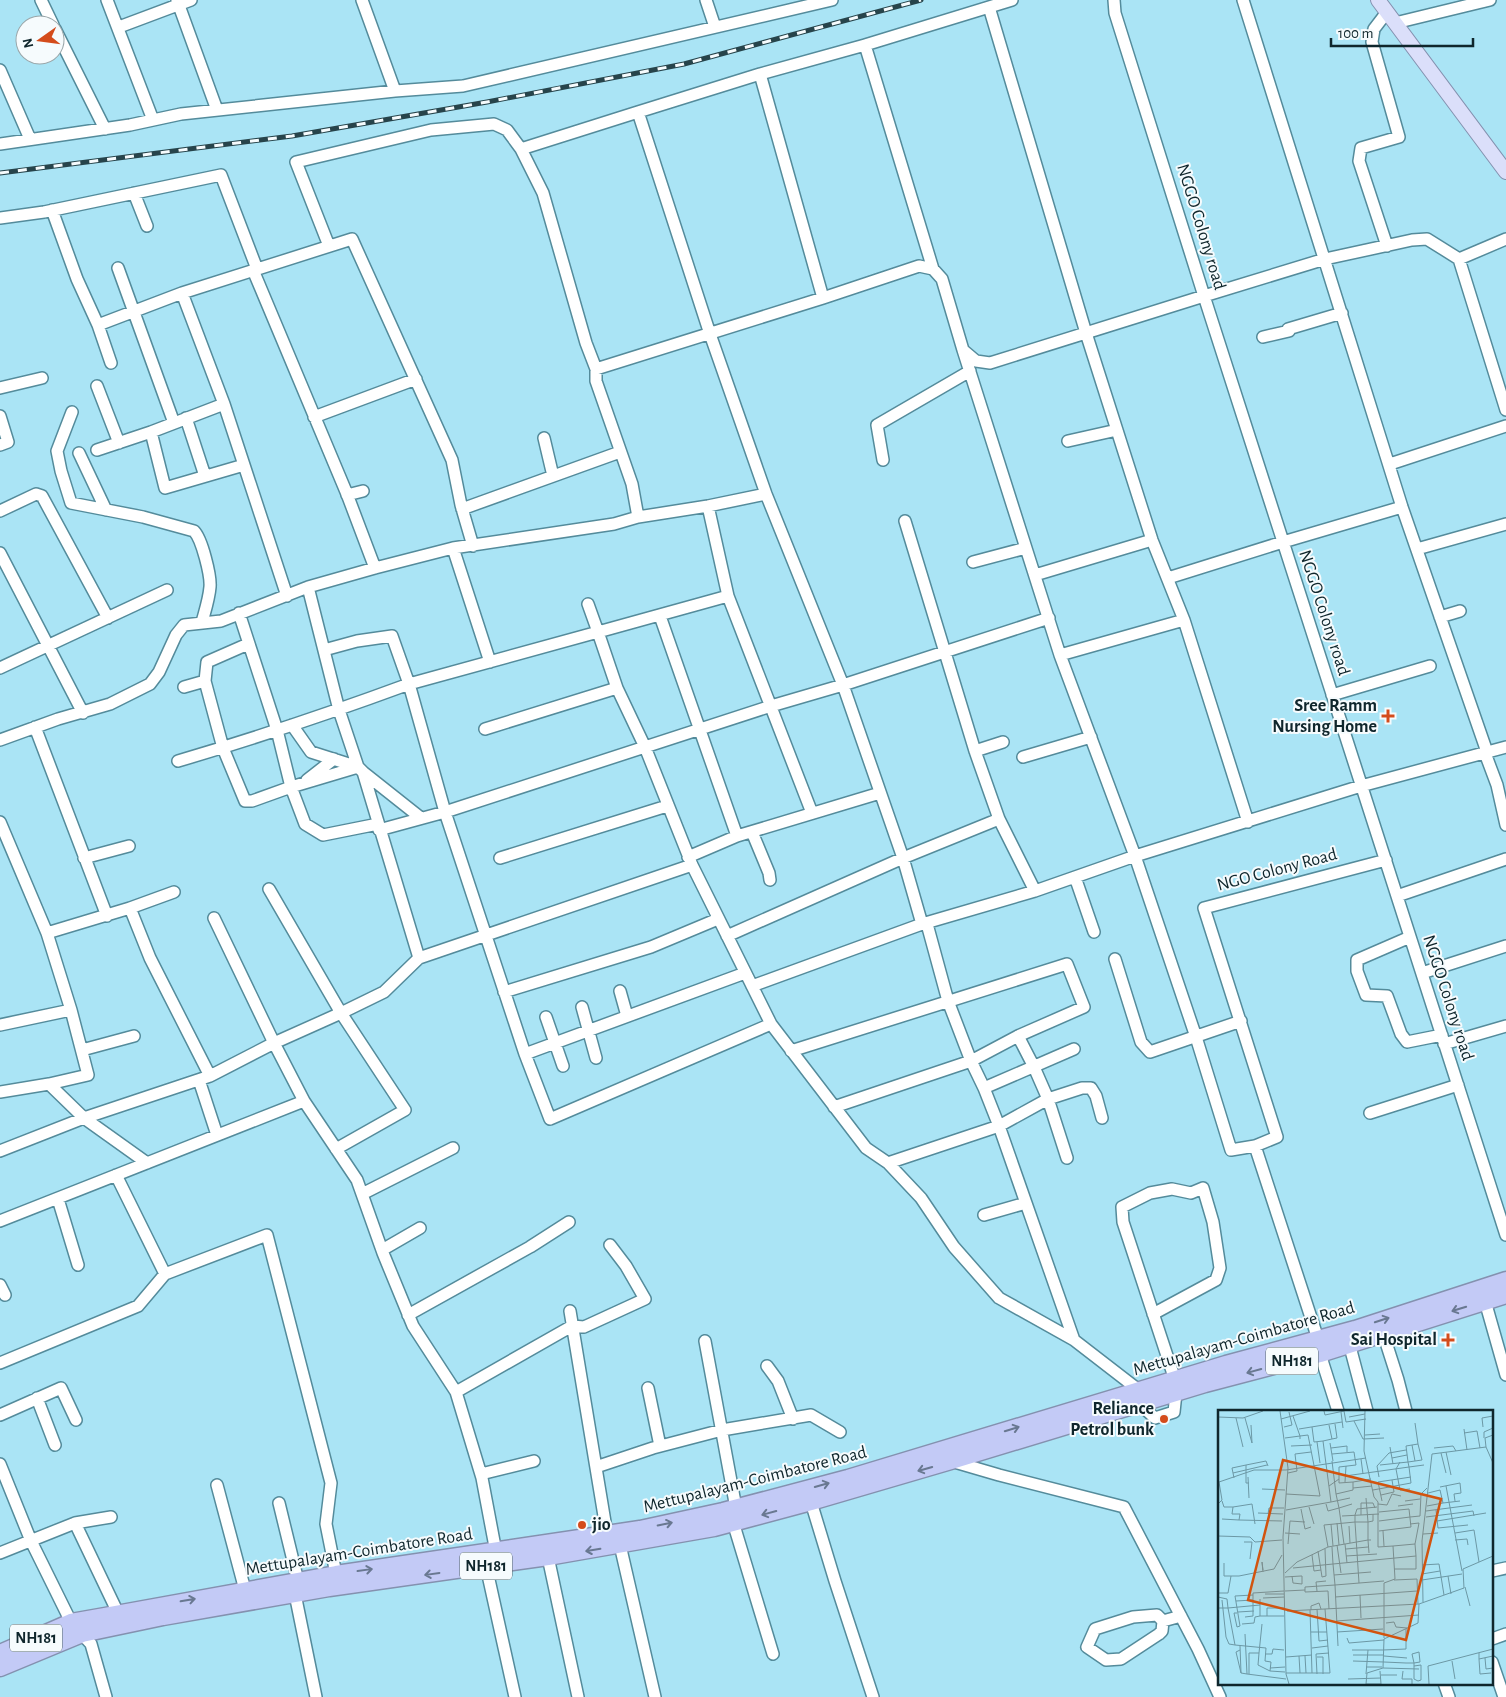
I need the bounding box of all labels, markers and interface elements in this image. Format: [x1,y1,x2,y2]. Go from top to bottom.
north arrow [15,15,65,65]
scale bar [1331,15,1474,47]
text: 100 m [1338,26,1373,41]
text: N [20,36,36,49]
street label: NGGO Colony road [1173,162,1229,292]
street label: NGGO Colony road [1295,548,1353,678]
place label: Sree Ramm Nursing Home [1272,697,1377,736]
marker: Sree Ramm Nursing Home [1381,709,1395,723]
street label: NGO Colony Road [1215,845,1339,895]
street label: NGGO Colony road [1419,933,1477,1063]
street label: Mettupalayam-Coimbatore Road [1131,1299,1357,1379]
one-way arrow [1452,1305,1468,1315]
one-way arrow [1374,1315,1389,1324]
place label: Sai Hospital [1351,1331,1437,1349]
marker: Sai Hospital [1441,1333,1455,1347]
road number: NH181 [1266,1348,1318,1374]
one-way arrow [1246,1367,1262,1376]
place label: Reliance Petrol bunk [1070,1400,1154,1439]
inset map [1218,1410,1494,1684]
marker: Reliance Petrol bunk [1158,1413,1170,1425]
one-way arrow [1003,1423,1019,1433]
street label: Mettupalayam-Coimbatore Road [642,1444,868,1516]
one-way arrow [918,1464,934,1474]
one-way arrow [814,1480,830,1489]
one-way arrow [761,1509,777,1518]
place label: jio [592,1516,611,1534]
marker: jio [576,1519,588,1531]
one-way arrow [656,1519,672,1528]
street label: Mettupalayam-Coimbatore Road [244,1525,474,1579]
one-way arrow [585,1545,601,1555]
road number: NH181 [460,1552,512,1580]
one-way arrow [357,1565,373,1575]
one-way arrow [424,1569,440,1579]
one-way arrow [179,1595,195,1605]
road number: NH181 [10,1625,62,1652]

